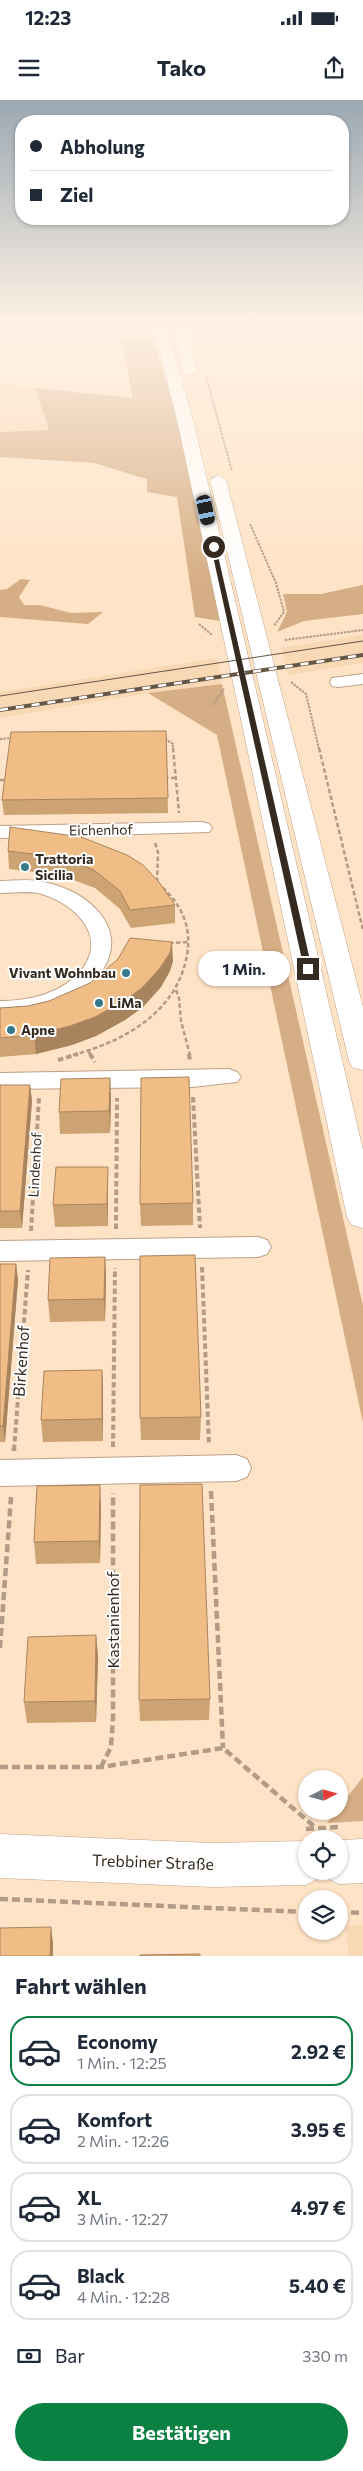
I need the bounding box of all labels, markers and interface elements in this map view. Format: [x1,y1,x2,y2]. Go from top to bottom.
text: 12:23 [25,6,71,29]
icon: menu [15,54,43,82]
text: Tako [157,54,206,81]
icon: share [320,54,348,82]
text: Abholung [60,135,145,158]
text: Ziel [60,183,94,206]
car [195,494,216,526]
route start [203,536,225,558]
street label: Eichenhof [69,820,134,839]
place label: Trattoria Sicilia [35,850,93,883]
marker: Trattoria Sicilia [19,861,31,873]
callout: 1 Min. [198,952,290,986]
route end [297,958,319,980]
text: 1 Min. [222,959,266,978]
place label: Vivant Wohnbau [9,964,116,981]
marker: Vivant Wohnbau [120,967,132,979]
place label: LiMa [109,994,142,1011]
marker: LiMa [93,997,105,1009]
place label: Apne [21,1021,55,1038]
marker: Apne [5,1024,17,1036]
street label: Lindenhof [24,1132,45,1198]
street label: Birkenhof [9,1324,33,1397]
street label: Kastanienhof [103,1571,122,1669]
north arrow [298,1770,348,1820]
map controls [298,1770,348,1940]
button: locate [298,1830,348,1880]
street label: Trebbiner Straße [92,1850,214,1873]
button: layers [298,1890,348,1940]
text: Fahrt wählen [15,1972,147,1999]
icon: car [17,2029,62,2074]
text: Economy [77,2030,158,2053]
text: 2.92 € [291,2040,346,2063]
text: 1 Min. · 12:25 [77,2053,167,2072]
icon: car [17,2107,62,2152]
text: Komfort [77,2108,152,2131]
text: 3.95 € [291,2118,346,2141]
text: 2 Min. · 12:26 [77,2131,169,2150]
icon: car [17,2185,62,2230]
text: XL [77,2186,102,2209]
text: 4.97 € [291,2196,346,2219]
text: 3 Min. · 12:27 [77,2209,168,2228]
icon: car [17,2263,62,2308]
text: Black [77,2264,125,2287]
text: 5.40 € [289,2274,346,2297]
text: 4 Min. · 12:28 [77,2287,170,2306]
icon: cash [15,2342,43,2370]
text: Bar [55,2344,85,2367]
text: 330 m [302,2346,348,2365]
button: Bestätigen [15,2403,348,2461]

